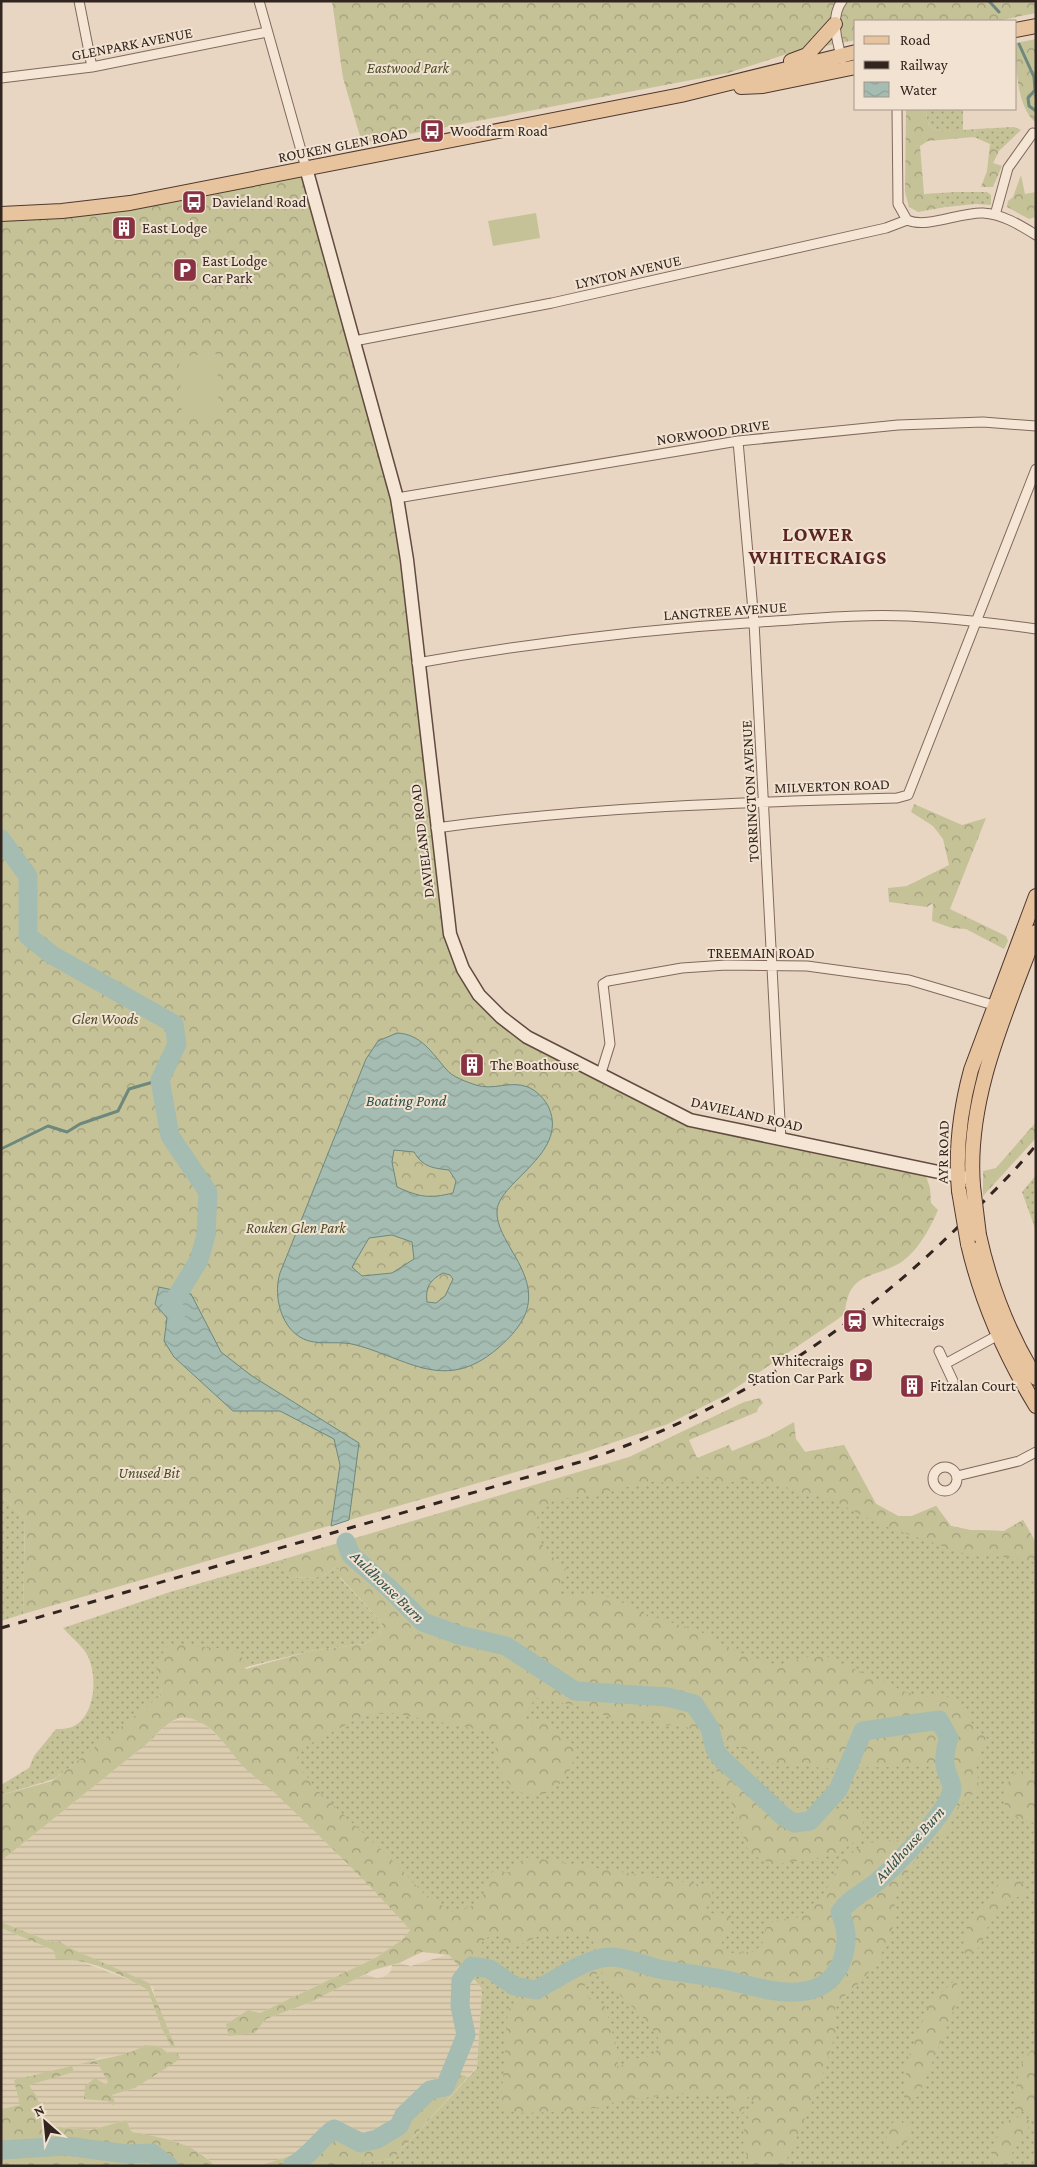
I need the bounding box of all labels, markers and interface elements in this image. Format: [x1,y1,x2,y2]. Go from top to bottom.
legend [854,20,1017,110]
street label: GLENPARK AVENUE [70,24,194,64]
text: Road [900,32,931,48]
text: Railway [900,57,948,74]
park label: Eastwood Park [367,60,451,76]
text: Water [900,82,937,98]
bus stop icon: Woodfarm Road [419,118,445,144]
place label: Woodfarm Road [450,123,548,139]
street label: ROUKEN GLEN ROAD [277,125,409,165]
bus stop icon: Davieland Road [181,189,207,215]
place label: Davieland Road [212,194,306,210]
building icon: East Lodge [111,215,137,241]
place label: East Lodge [142,220,208,237]
street label: LYNTON AVENUE [574,252,682,292]
place label: East Lodge Car Park [202,253,268,286]
parking icon: East Lodge Car Park [172,257,198,283]
street label: NORWOOD DRIVE [655,416,771,448]
district label: LOWER WHITECRAIGS [748,523,887,568]
street label: LANGTREE AVENUE [663,599,787,623]
street label: TORRINGTON AVENUE [738,720,762,862]
street label: MILVERTON ROAD [774,776,890,796]
street label: DAVIELAND ROAD [407,783,437,899]
street label: TREEMAIN ROAD [707,945,815,961]
park label: Glen Woods [72,1011,139,1027]
building icon: The Boathouse [459,1052,485,1078]
place label: The Boathouse [490,1057,580,1073]
water label: Boating Pond [366,1092,447,1110]
street label: DAVIELAND ROAD [689,1093,805,1135]
street label: AYR ROAD [934,1120,952,1184]
park label: Rouken Glen Park [246,1220,347,1236]
station icon: Whitecraigs [842,1308,868,1334]
place label: Whitecraigs [872,1313,945,1330]
place label: Whitecraigs Station Car Park [747,1353,845,1386]
parking icon: Whitecraigs Station Car Park [848,1357,874,1383]
building icon: Fitzalan Court [899,1373,925,1399]
place label: Fitzalan Court [930,1378,1017,1394]
park label: Unused Bit [118,1465,180,1481]
water label: Auldhouse Burn [347,1546,428,1626]
water label: Auldhouse Burn [870,1803,948,1886]
north arrow [20,2097,70,2147]
text: N [31,2101,47,2120]

